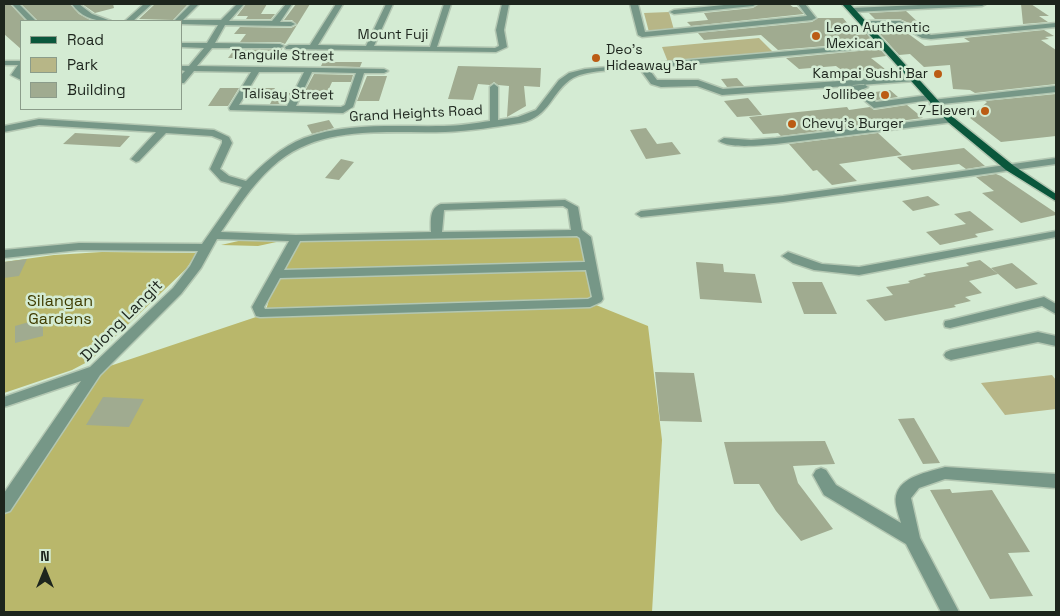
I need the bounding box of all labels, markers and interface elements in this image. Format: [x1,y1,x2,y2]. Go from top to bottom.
legend [20,20,182,110]
place label: Leon Authentic Mexican [826,20,930,52]
street label: Mount Fuji [358,27,428,43]
text: Road [67,30,104,49]
marker: Leon Authentic Mexican [810,30,822,42]
place label: Deo's Hideaway Bar [606,42,698,74]
street label: Tanguile Street [231,47,335,65]
marker: Deo's Hideaway Bar [590,52,602,64]
text: Park [67,55,98,74]
place label: Kampai Sushi Bar [813,66,928,82]
marker: Kampai Sushi Bar [932,68,944,80]
text: Building [67,80,126,99]
street label: Talisay Street [242,86,334,104]
place label: Jollibee [823,87,875,103]
marker: Jollibee [879,89,891,101]
street label: Grand Heights Road [349,102,483,126]
place label: 7-Eleven [918,103,975,119]
marker: 7-Eleven [979,105,991,117]
place label: Chevy's Burger [802,116,904,132]
marker: Chevy's Burger [786,118,798,130]
street label: Dulong Langit [77,276,167,366]
park label: Silangan Gardens [27,292,93,330]
north arrow [20,546,70,596]
text: N [40,547,50,565]

